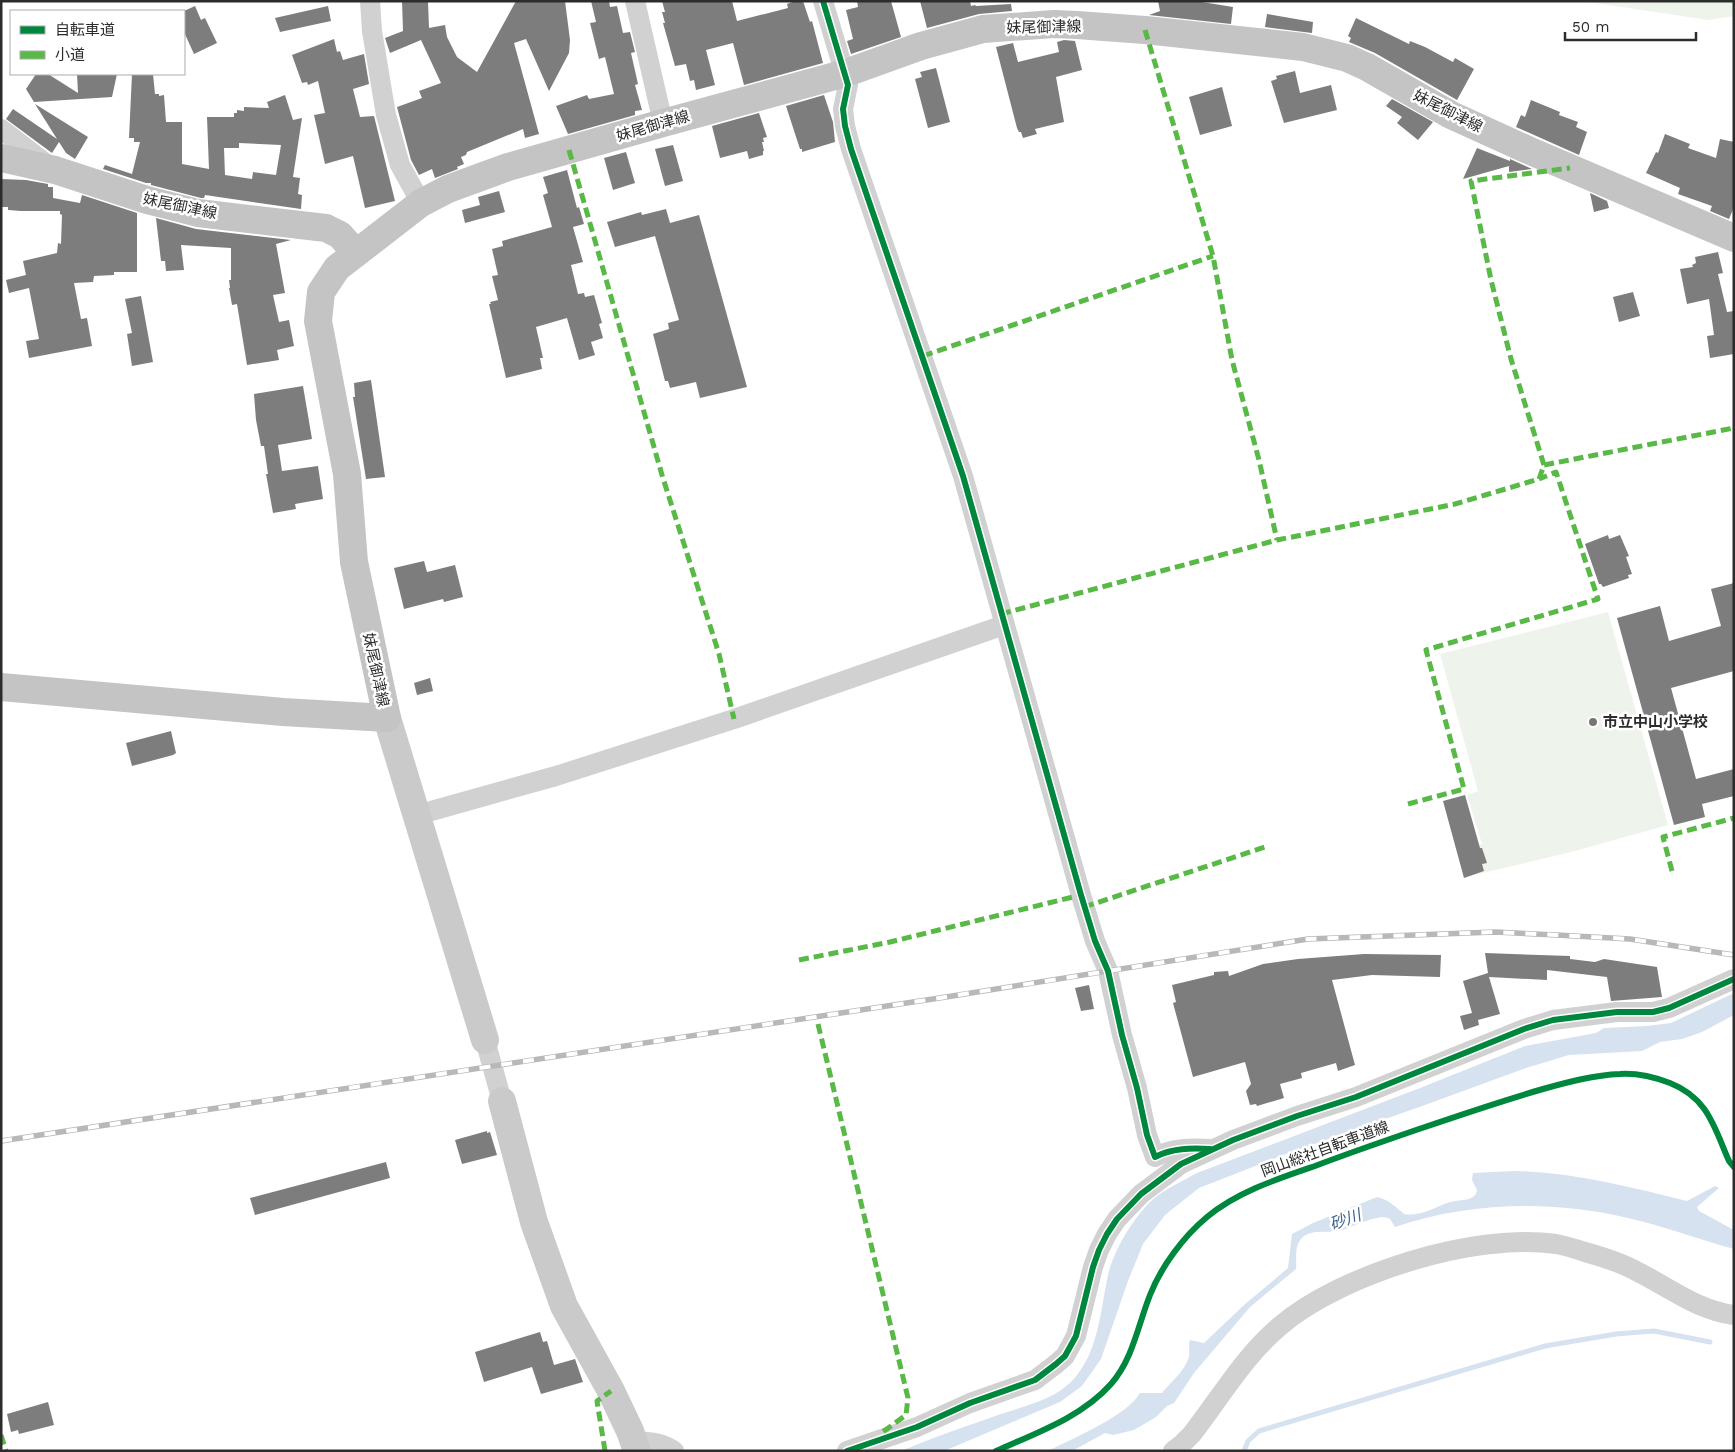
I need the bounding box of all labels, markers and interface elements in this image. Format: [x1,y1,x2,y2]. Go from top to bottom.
legend [10,10,185,75]
scale bar [1565,10,1696,42]
street label: 妹尾御津線 [1006,17,1082,37]
text: 50 m [1572,18,1609,36]
text: 自転車道 [55,21,115,39]
text: 小道 [55,46,85,64]
street label: 妹尾御津線 [1410,86,1486,136]
street label: 妹尾御津線 [614,107,692,145]
street label: 妹尾御津線 [141,189,219,223]
street label: 妹尾御津線 [359,631,393,709]
place label: 市立中山小学校 [1603,713,1708,731]
marker: 市立中山小学校 [1587,716,1599,728]
street label: 岡山総社自転車道線 [1258,1117,1392,1181]
water label: 砂川 [1327,1204,1365,1234]

